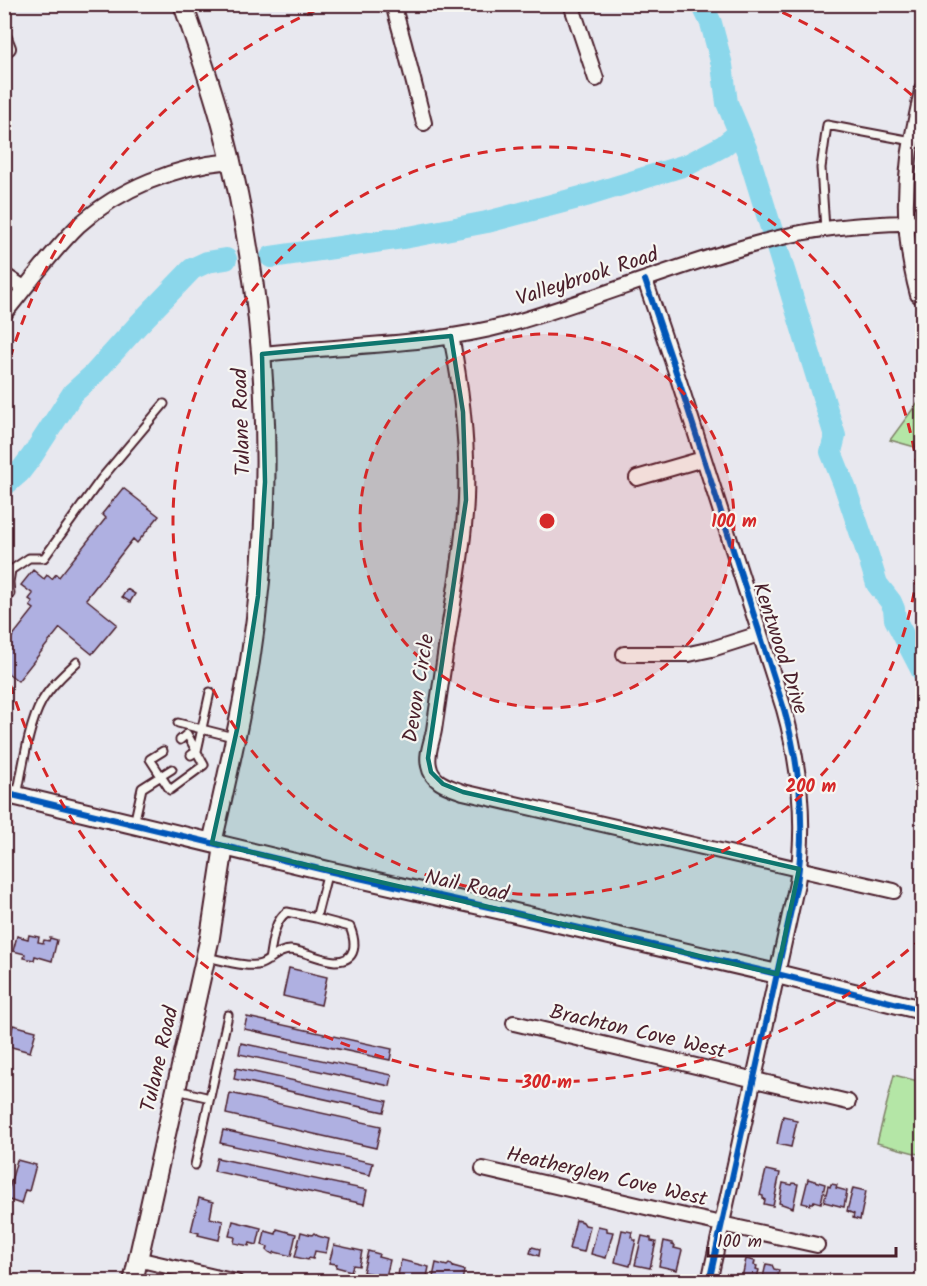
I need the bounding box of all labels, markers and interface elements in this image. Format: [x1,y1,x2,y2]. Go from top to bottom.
street label: Valleybrook Road [512,239,663,316]
street label: Tulane Road [224,367,261,476]
text: 100 m [711,508,757,537]
centre of rings [537,511,557,531]
street label: Kentwood Drive [743,578,817,719]
street label: Devon Circle [395,631,444,745]
text: 200 m [786,773,837,802]
street label: Nail Road [422,862,512,912]
street label: Brachton Cove West [546,996,730,1069]
street label: Tulane Road [132,1003,189,1115]
text: 300 m [521,1069,572,1098]
street label: Heatherglen Cove West [503,1138,711,1217]
scale bar [708,1220,896,1258]
text: 100 m [717,1228,762,1257]

